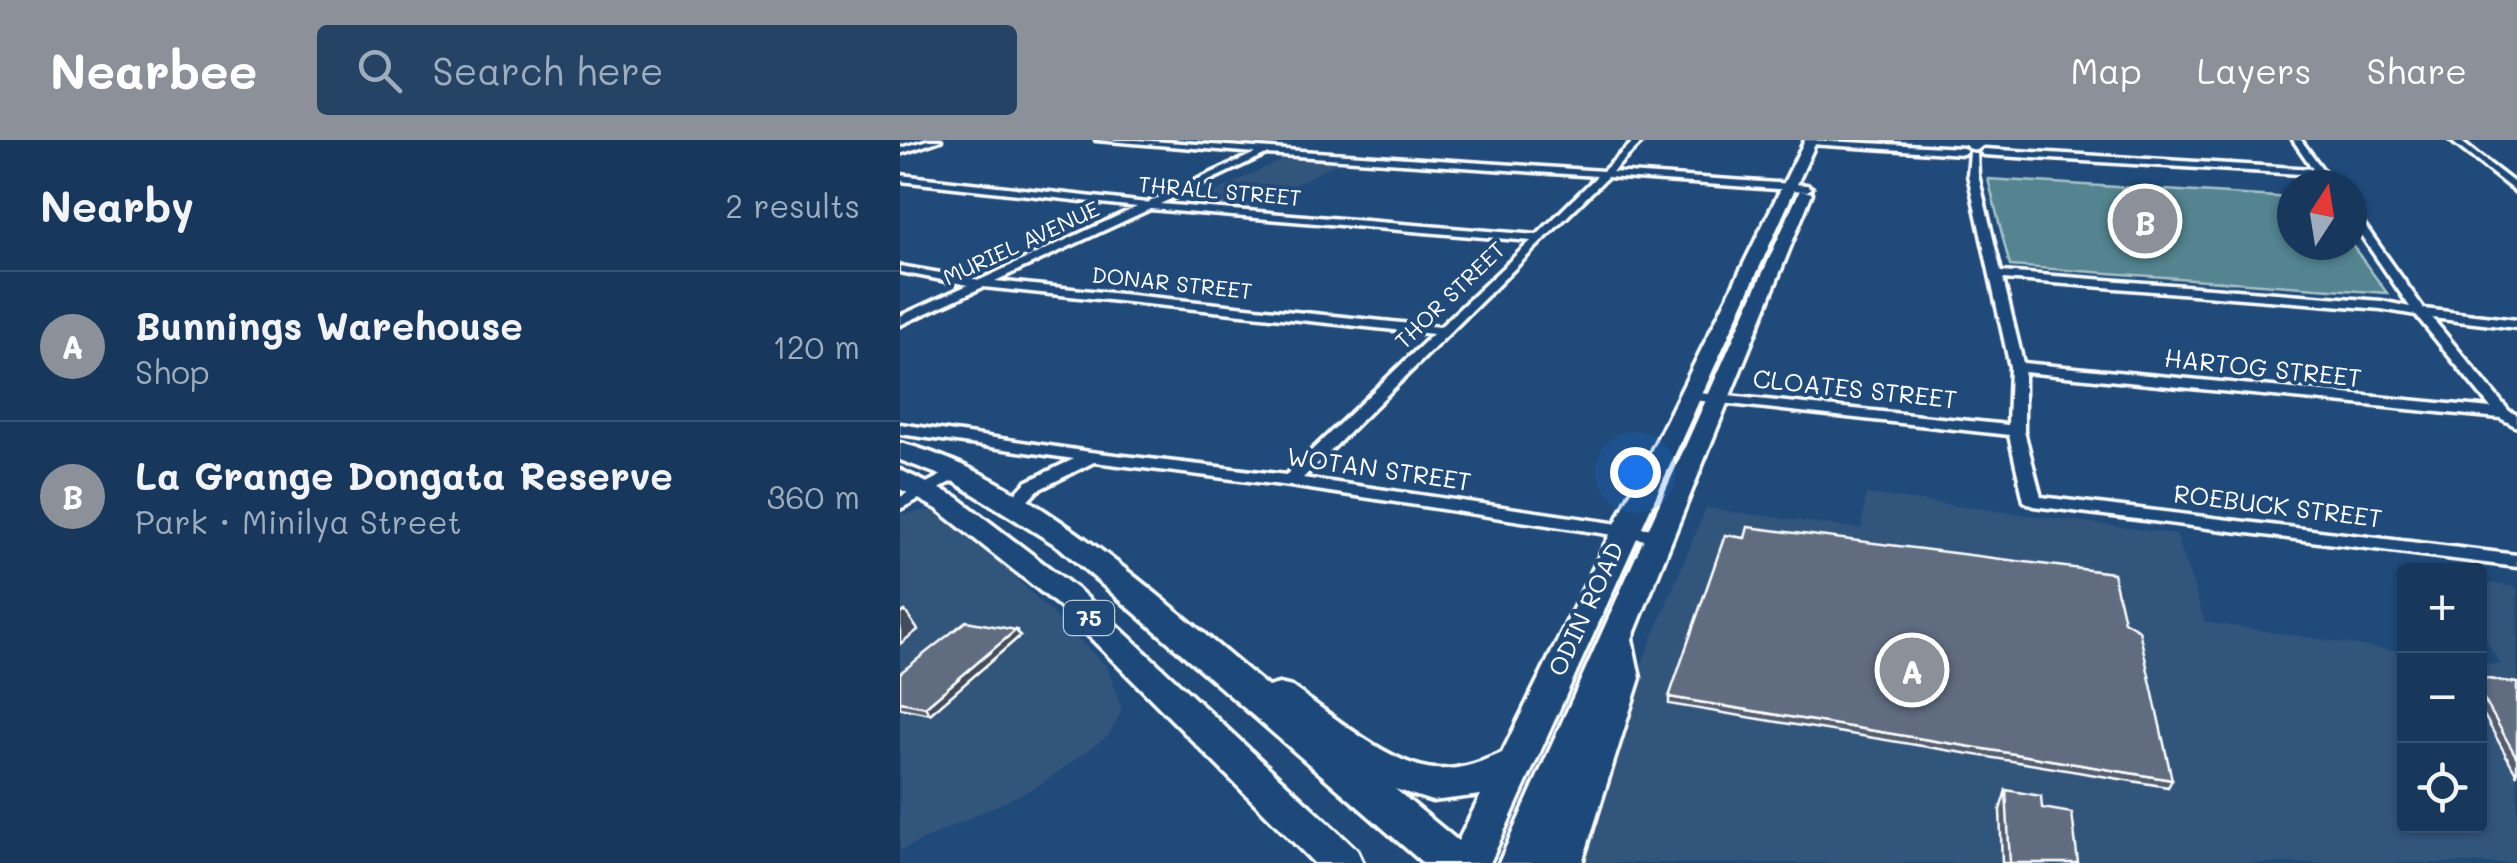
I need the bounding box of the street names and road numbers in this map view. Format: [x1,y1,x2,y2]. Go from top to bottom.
street label: THRALL STREET [1137,169,1303,212]
street label: MURIEL AVENUE [938,194,1104,291]
street label: THOR STREET [1388,235,1511,355]
street label: DONAR STREET [1090,260,1254,305]
street label: HARTOG STREET [2163,341,2363,393]
street label: CLOATES STREET [1751,361,1959,415]
street label: WOTAN STREET [1285,439,1474,497]
street label: ROEBUCK STREET [2172,476,2384,534]
street label: ODIN ROAD [1540,536,1630,681]
road number: 75 [1064,601,1114,635]

